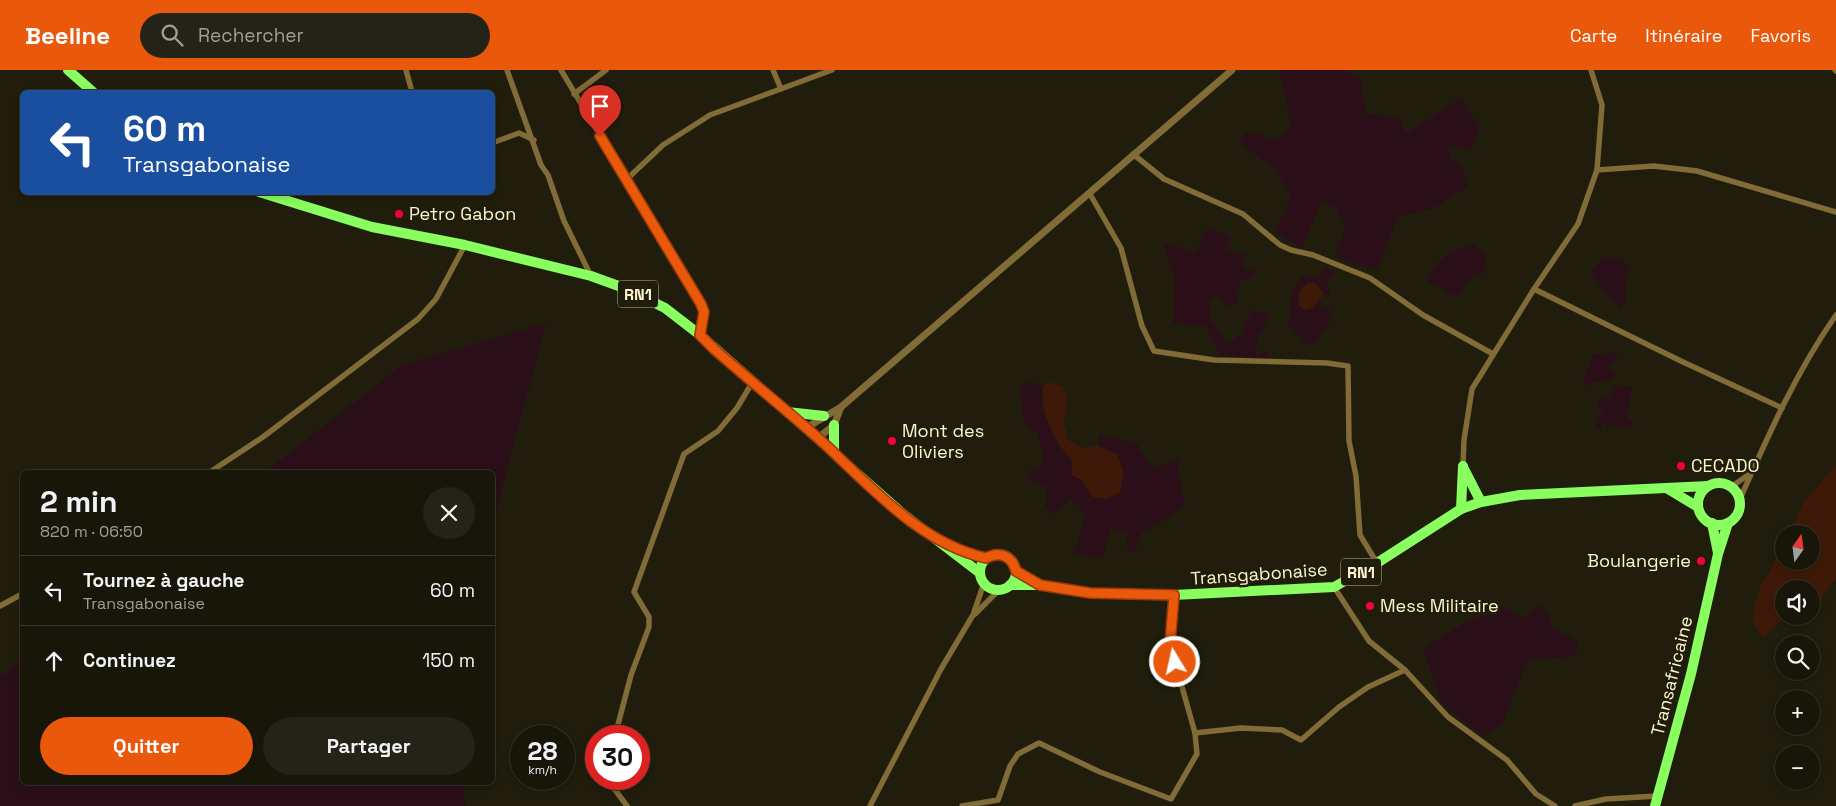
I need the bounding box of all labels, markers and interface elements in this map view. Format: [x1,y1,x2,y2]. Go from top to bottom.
search box [140,13,490,58]
text: Beeline [25,20,110,51]
icon: search [158,21,186,49]
text: Rechercher [198,23,304,48]
text: Carte [1570,24,1617,47]
text: Itinéraire [1645,24,1722,47]
text: Favoris [1750,24,1811,47]
pin [579,85,621,136]
icon: arrive [586,92,614,120]
text: 60 m [123,107,206,151]
icon: left [40,110,105,175]
text: Transgabonaise [123,150,291,178]
place label: Petro Gabon [409,202,516,225]
marker: Petro Gabon [393,208,405,220]
road number: RN1 [618,280,658,308]
place label: Mont des Oliviers [902,419,984,463]
marker: Mont des Oliviers [886,435,898,447]
place label: CECADO [1691,454,1759,477]
marker: CECADO [1675,460,1687,472]
text: 2 min [40,482,118,521]
button: close [423,487,475,539]
text: 820 m · 06:50 [40,521,143,542]
north arrow [1775,525,1820,570]
map controls [1775,525,1820,790]
place label: Boulangerie [1587,549,1691,572]
marker: Boulangerie [1695,555,1707,567]
street label: Transgabonaise [1190,557,1328,590]
road number: RN1 [1341,558,1381,586]
text: Tournez à gauche [83,568,245,593]
icon: left [40,577,68,605]
text: 60 m [430,578,475,603]
button: sound [1775,580,1820,625]
text: Transgabonaise [83,593,205,614]
place label: Mess Militaire [1380,594,1499,617]
marker: Mess Militaire [1364,600,1376,612]
street label: Transafricaine [1646,614,1698,738]
position arrow [1148,635,1200,687]
button: search [1775,635,1820,680]
icon: ahead [40,647,68,675]
text: Continuez [83,648,176,673]
text: 150 m [422,648,475,673]
button: + [1775,690,1820,735]
button: Quitter [40,717,253,775]
button: Partager [263,717,475,775]
speed limit sign: 30 [585,725,650,790]
text: 28 [528,735,557,767]
button: − [1775,745,1820,790]
text: km/h [528,762,557,778]

